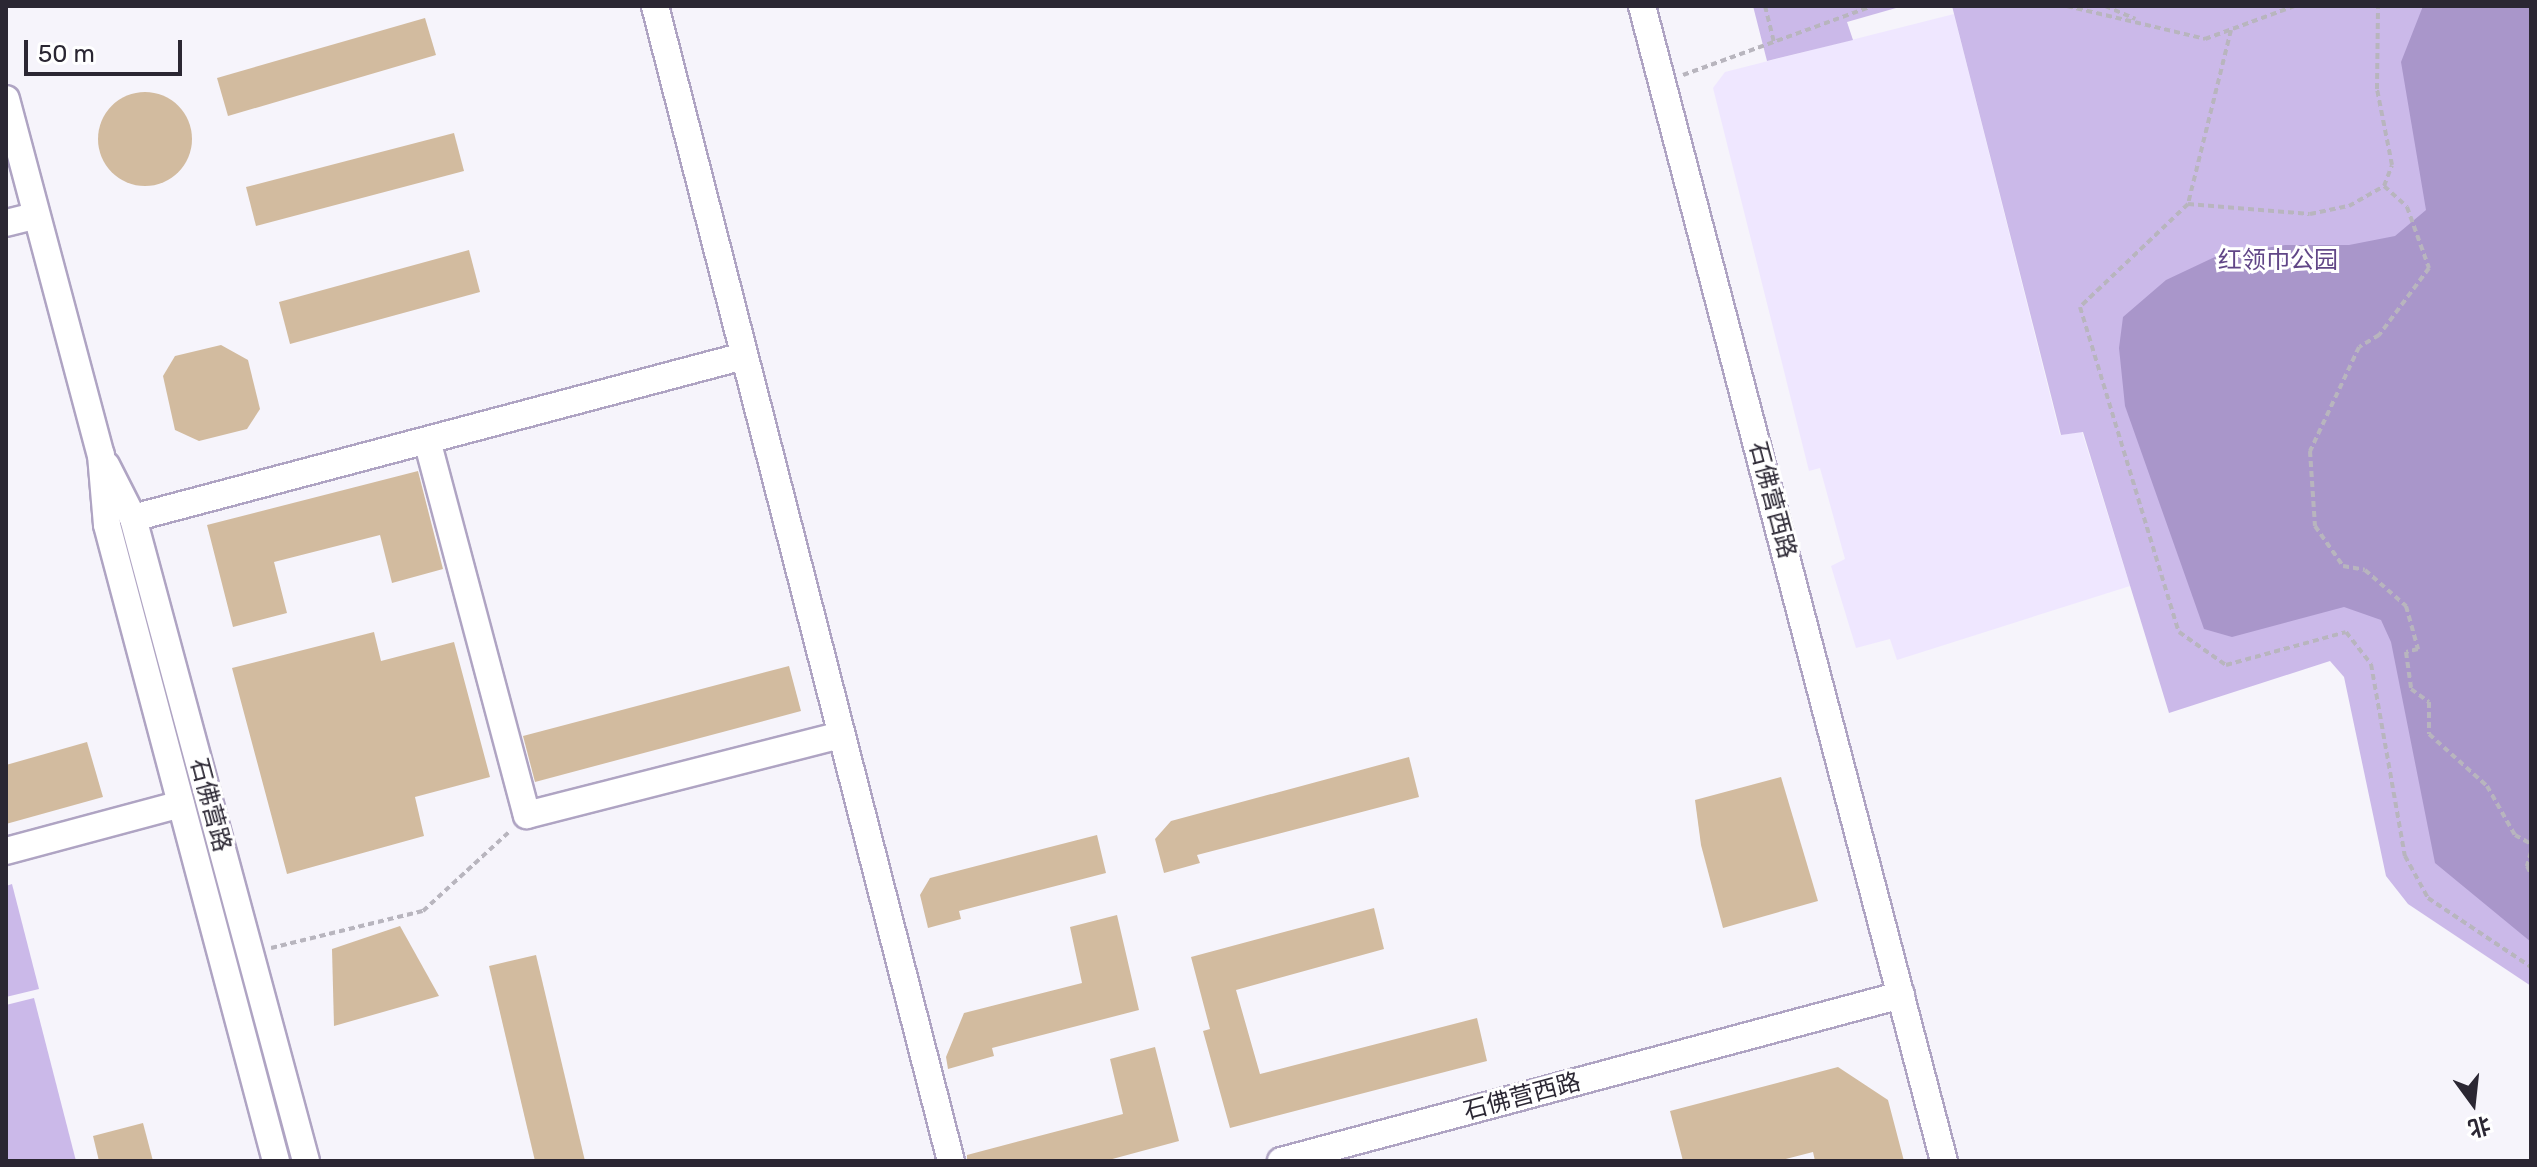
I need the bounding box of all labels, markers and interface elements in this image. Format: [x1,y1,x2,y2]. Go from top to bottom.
scale bar [28,24,186,74]
text: 50 m [38,40,95,68]
park label: 红领巾公园 [2218,247,2338,275]
street label: 石佛营西路 [1743,438,1801,562]
street label: 石佛营路 [184,755,236,855]
north arrow [2433,1063,2513,1143]
street label: 石佛营西路 [1460,1068,1584,1126]
text: 北 [2465,1111,2493,1143]

